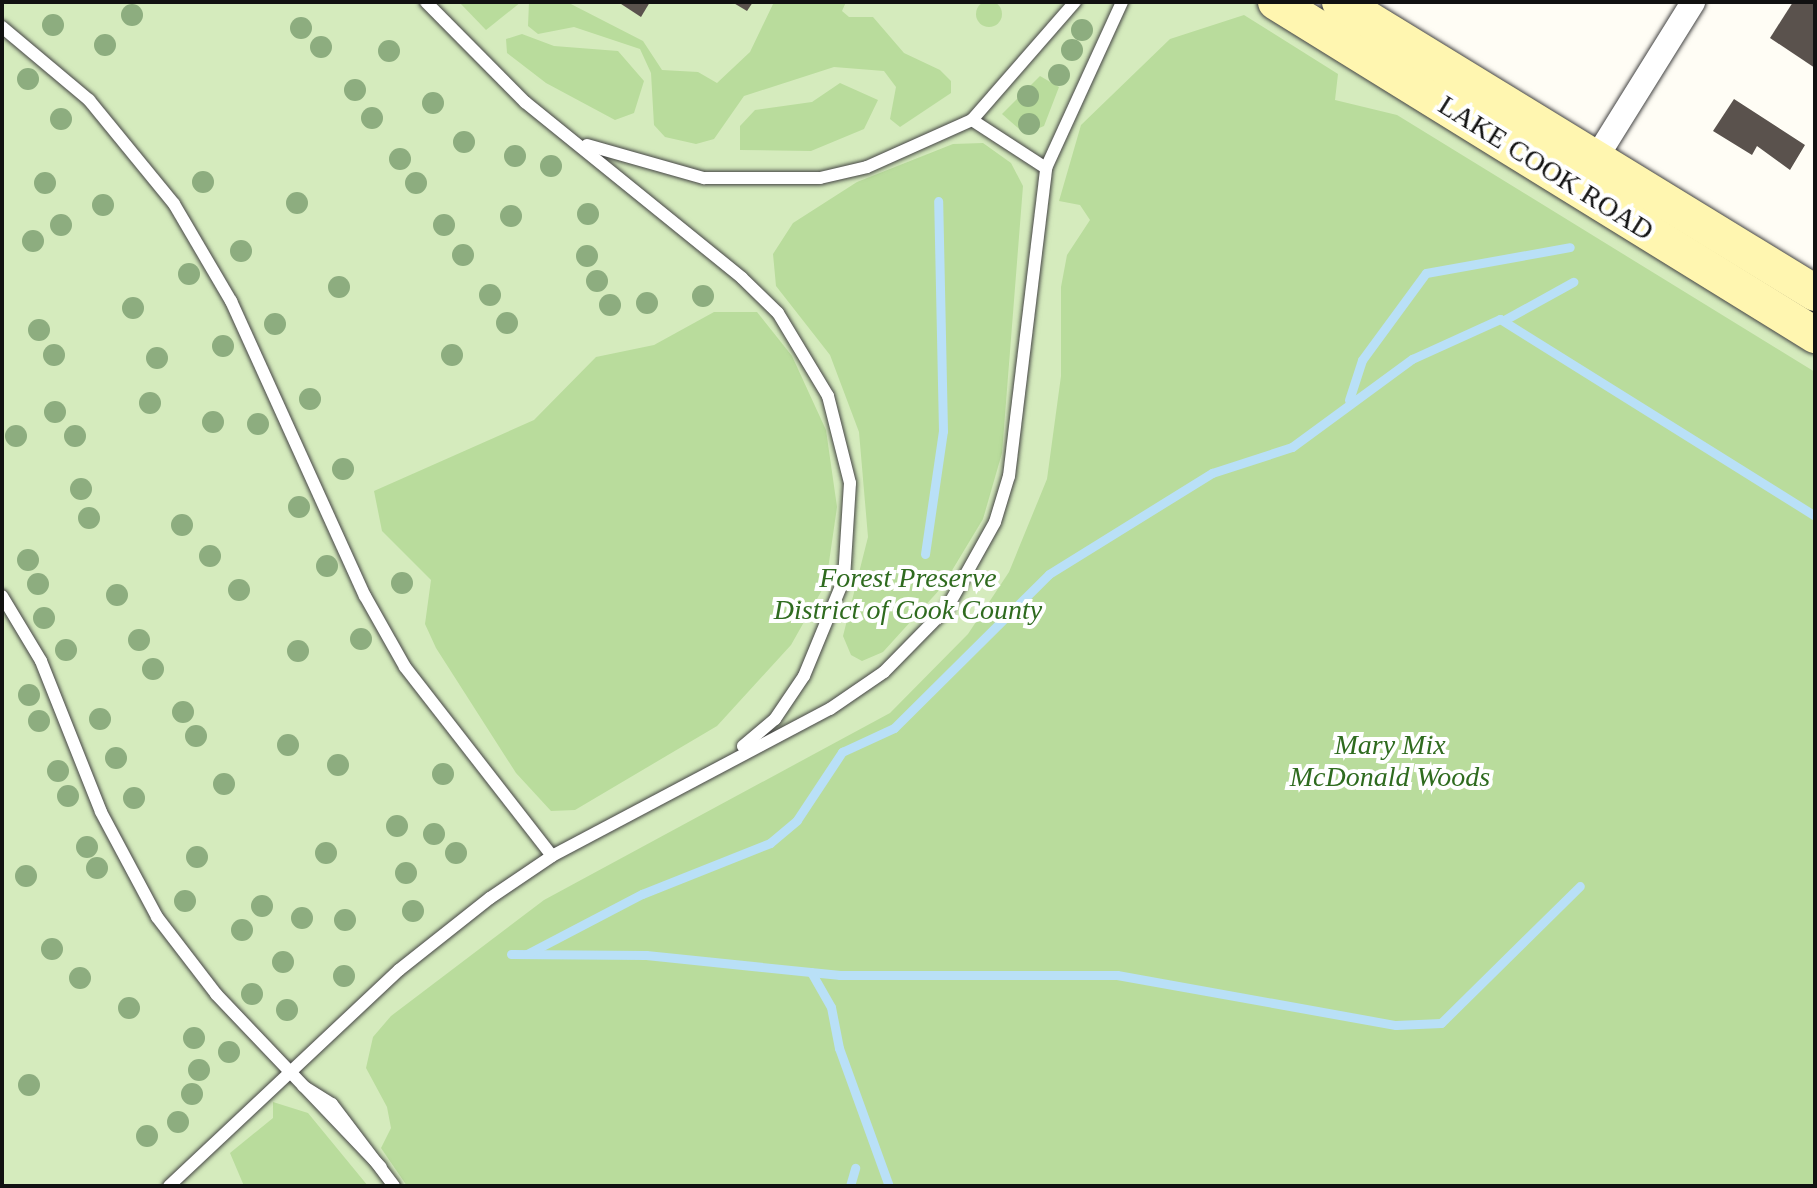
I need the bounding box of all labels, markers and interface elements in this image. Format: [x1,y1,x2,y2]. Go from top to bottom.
street label: LAKE COOK ROAD [1432,88,1660,248]
park label: Forest Preserve District of Cook County [774,561,1042,627]
park label: Mary Mix McDonald Woods [1290,728,1490,794]

